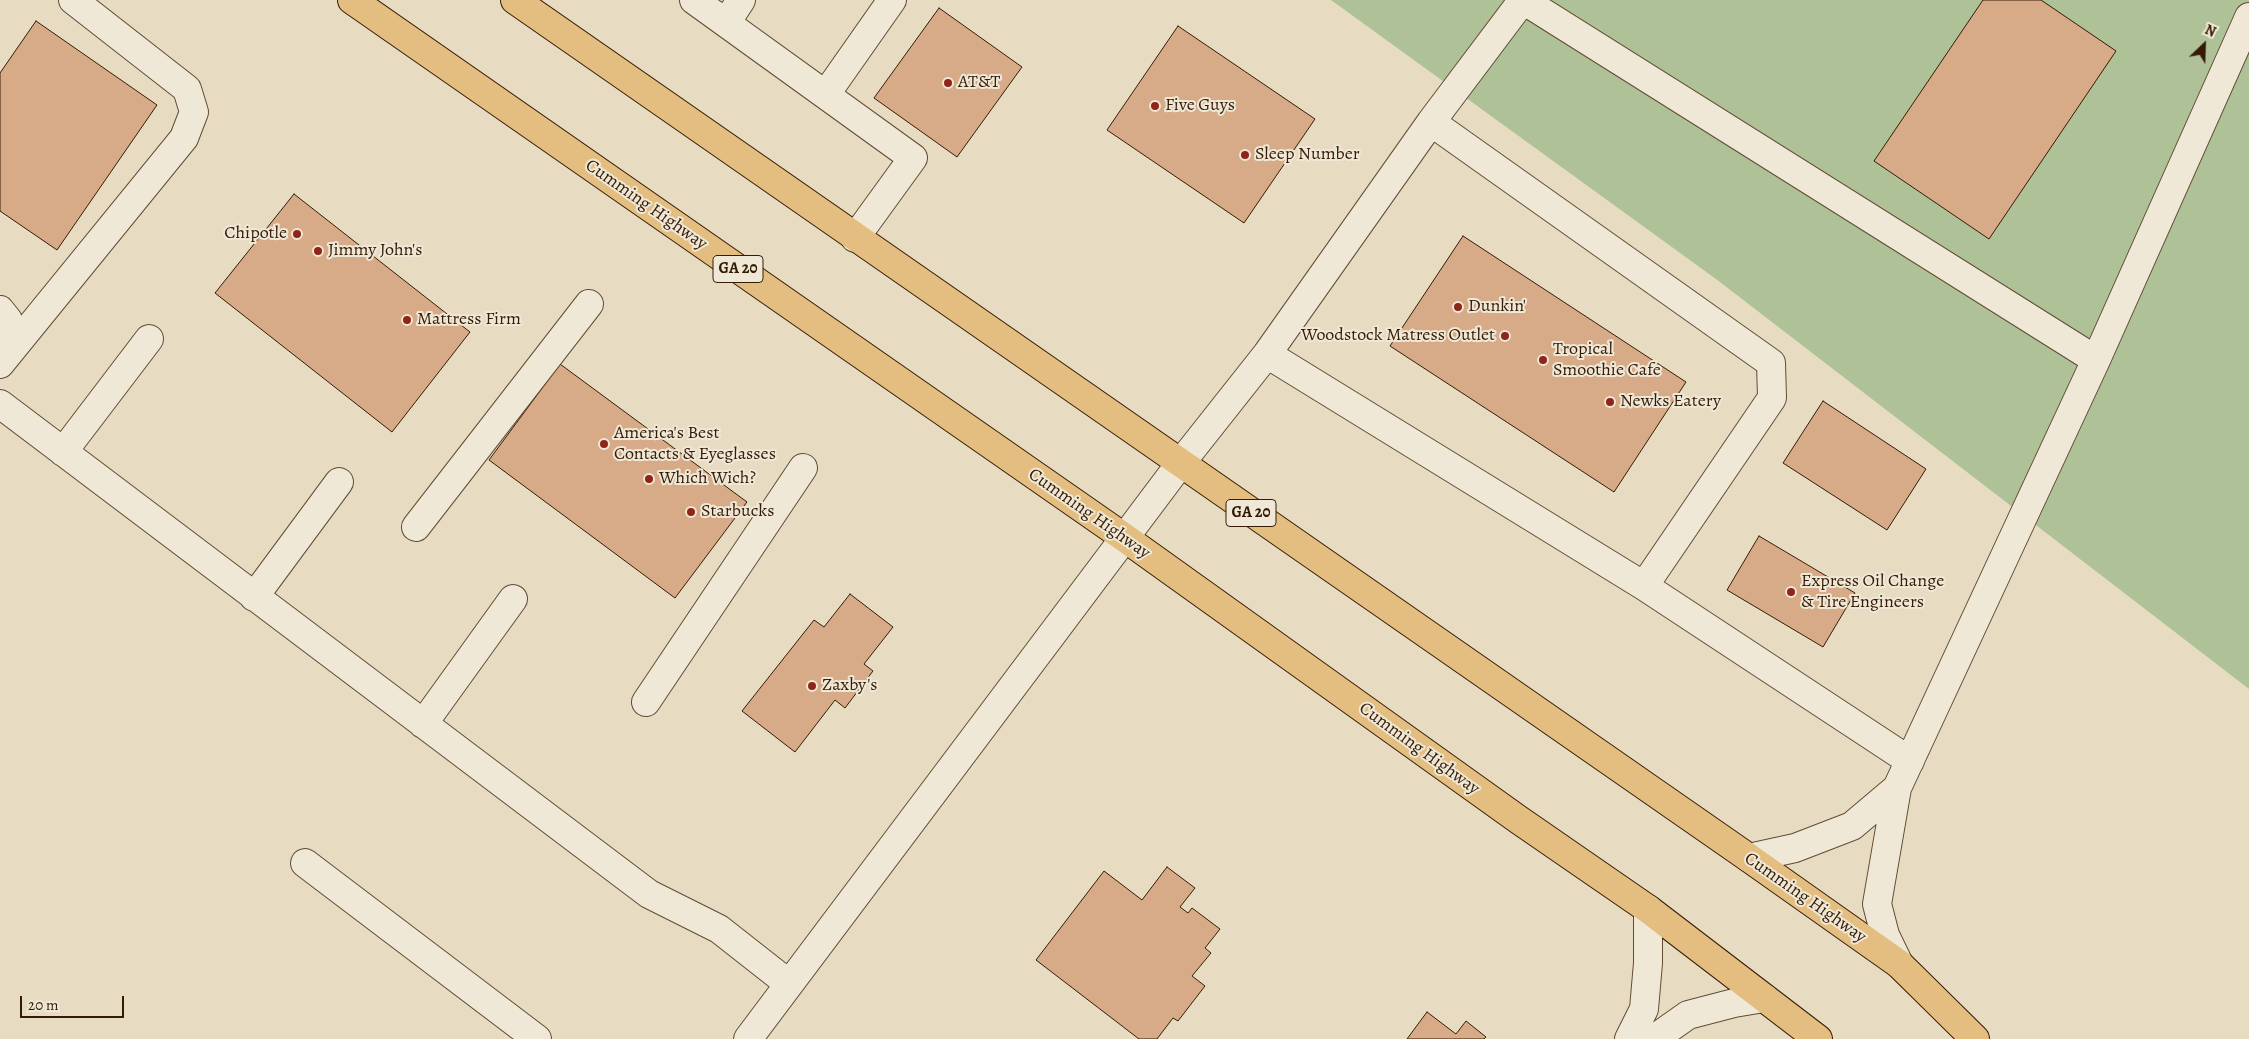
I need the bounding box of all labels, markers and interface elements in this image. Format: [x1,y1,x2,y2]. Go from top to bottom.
north arrow [2179,20,2229,70]
text: N [2202,20,2219,42]
place label: AT&T [958,72,1000,94]
marker: AT&T [942,77,954,89]
place label: Five Guys [1165,95,1235,117]
marker: Five Guys [1149,100,1161,112]
place label: Sleep Number [1255,144,1360,166]
marker: Sleep Number [1239,149,1251,161]
street label: Cumming Highway [581,155,711,255]
place label: Chipotle [224,223,287,245]
marker: Chipotle [291,228,303,240]
place label: Jimmy John's [328,240,422,262]
marker: Jimmy John's [312,245,324,257]
road number: GA 20 [713,255,763,282]
place label: Dunkin' [1468,296,1526,318]
marker: Dunkin' [1452,301,1464,313]
place label: Mattress Firm [417,309,521,331]
marker: Mattress Firm [401,314,413,326]
place label: Woodstock Matress Outlet [1301,325,1495,347]
marker: Woodstock Matress Outlet [1499,330,1511,342]
place label: Tropical Smoothie Cafe [1553,339,1661,382]
marker: Tropical Smoothie Cafe [1537,354,1549,366]
place label: Newks Eatery [1620,391,1721,413]
marker: Newks Eatery [1604,396,1616,408]
place label: America's Best Contacts & Eyeglasses [614,423,776,466]
marker: America's Best Contacts & Eyeglasses [598,438,610,450]
street label: Cumming Highway [1024,464,1154,564]
place label: Which Wich? [659,468,756,490]
marker: Which Wich? [643,473,655,485]
road number: GA 20 [1226,499,1276,526]
place label: Starbucks [701,501,774,523]
marker: Starbucks [685,506,697,518]
place label: Express Oil Change & Tire Engineers [1801,571,1944,614]
marker: Express Oil Change & Tire Engineers [1785,586,1797,598]
place label: Zaxby's [822,675,878,697]
marker: Zaxby's [806,680,818,692]
street label: Cumming Highway [1355,698,1483,800]
street label: Cumming Highway [1740,848,1870,948]
scale bar [22,986,126,1018]
text: 20 m [28,995,59,1015]

